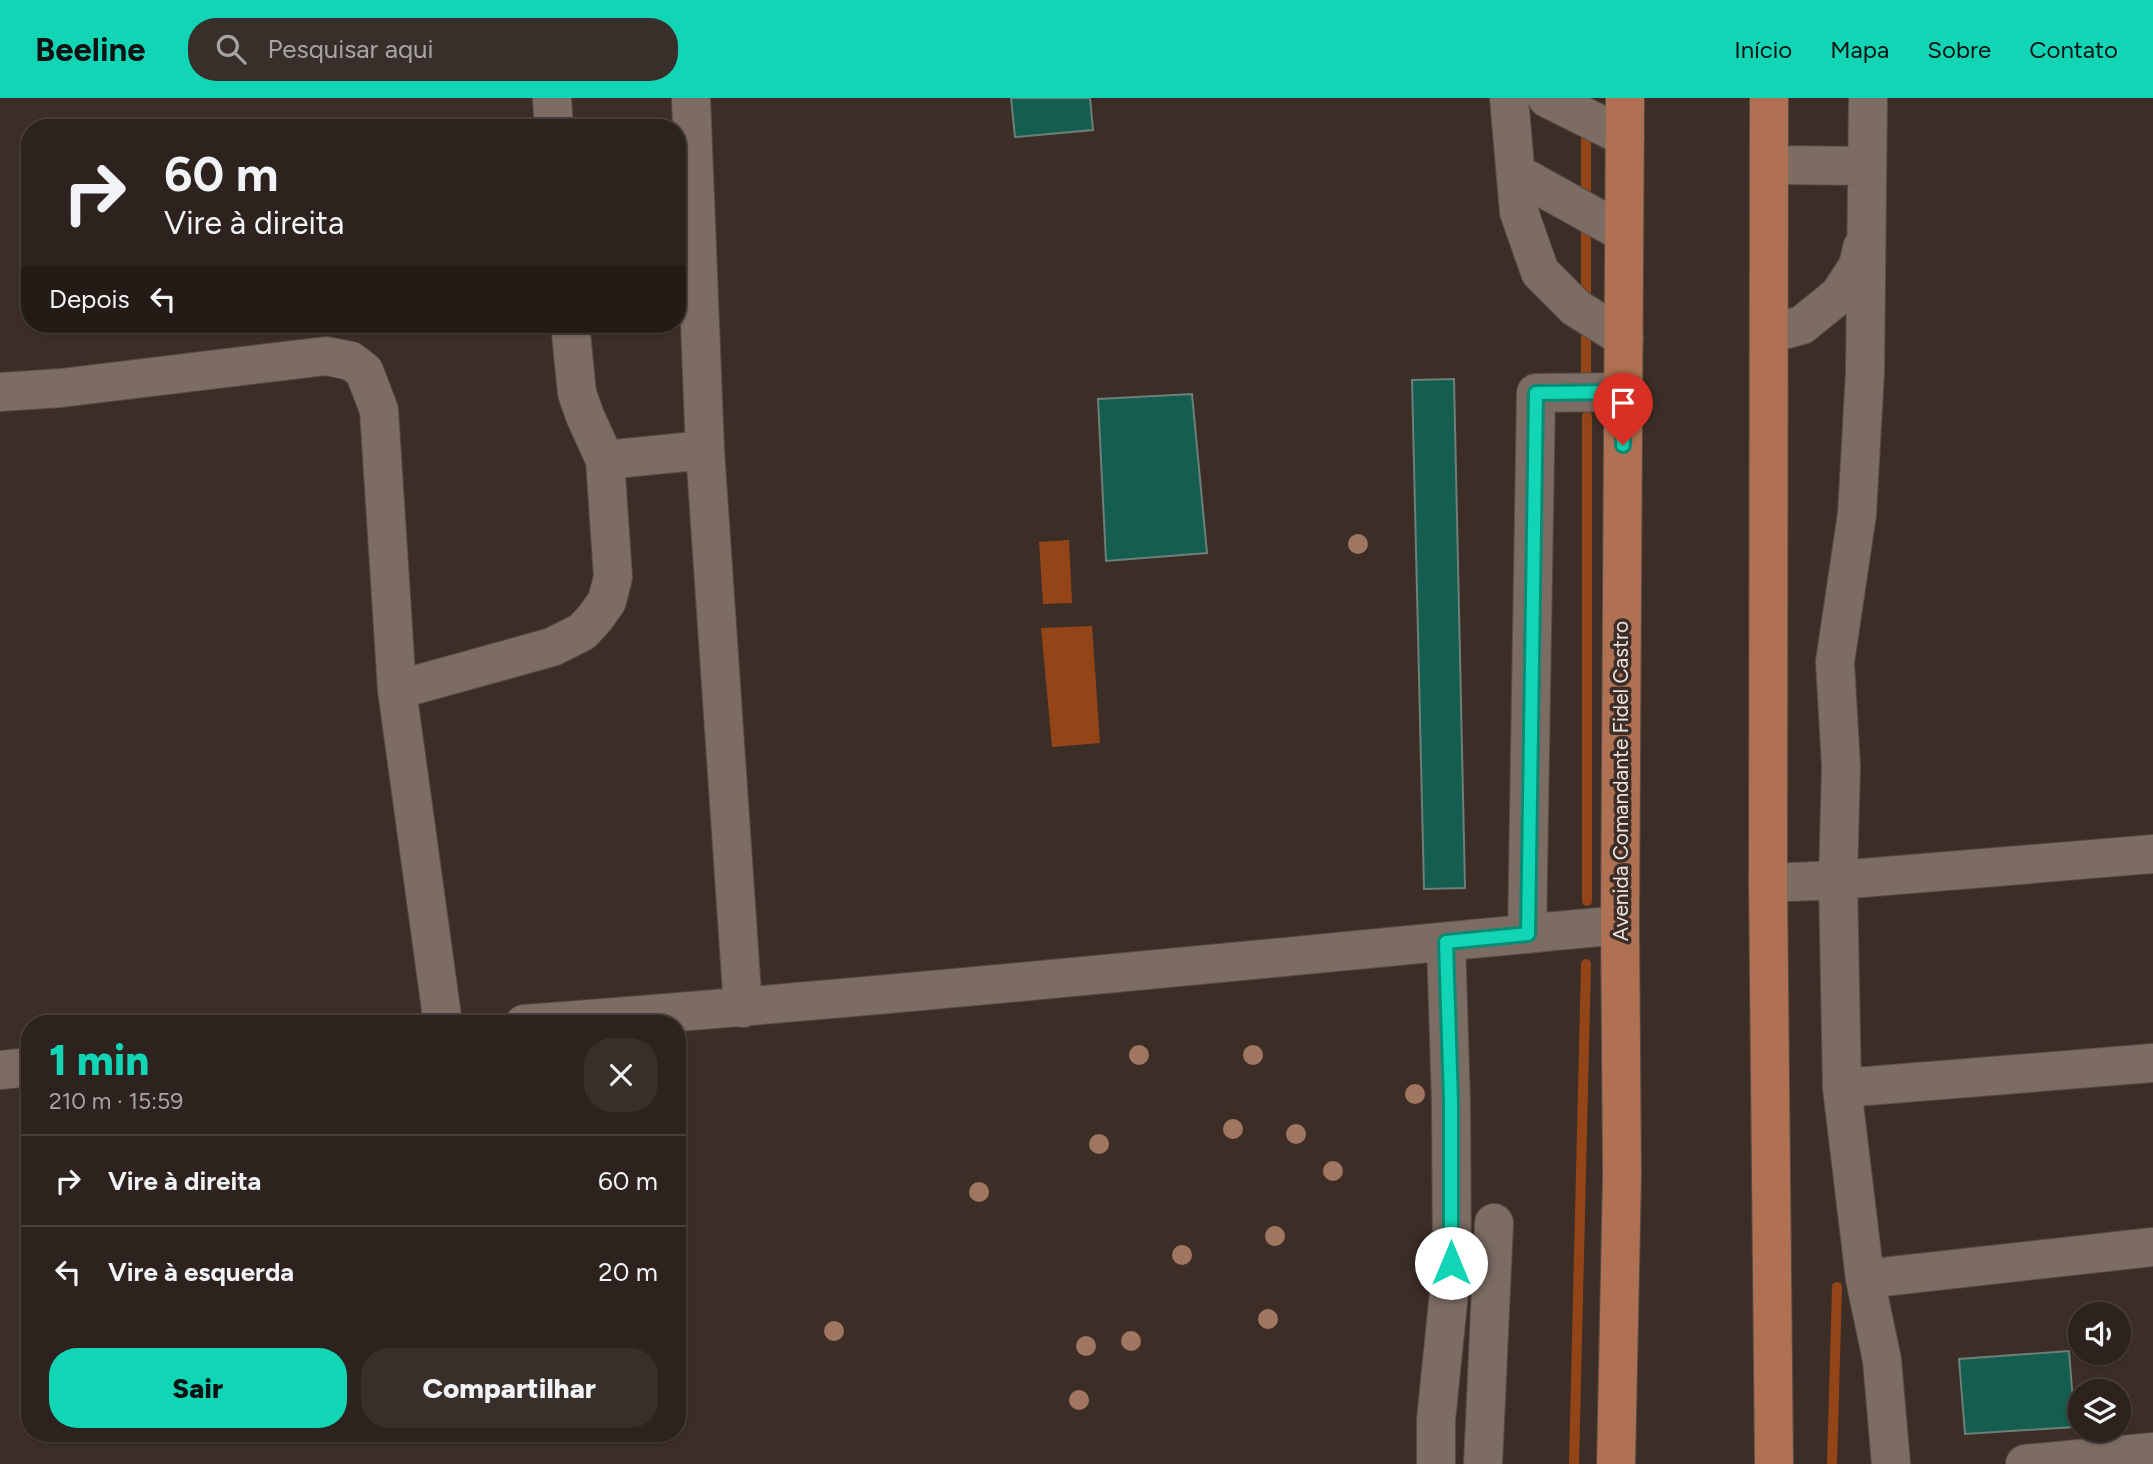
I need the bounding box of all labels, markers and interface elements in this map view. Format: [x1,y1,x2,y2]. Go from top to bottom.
search box [188,18,678,81]
text: Beeline [35,30,146,69]
icon: search [212,30,250,68]
text: Pesquisar aqui [268,33,434,65]
text: Início [1734,35,1792,64]
text: Mapa [1830,35,1889,64]
text: Sobre [1927,35,1991,64]
text: Contato [2029,35,2118,64]
text: 60 m [164,144,279,203]
icon: right [49,147,140,238]
text: Vire à direita [164,204,344,242]
icon: left [144,280,182,318]
text: Depois [49,283,130,315]
pin [1593,373,1653,445]
icon: arrive [1604,384,1642,422]
street label: Avenida Comandante Fidel Castro [1608,621,1633,941]
text: 1 min [49,1035,149,1086]
button: close [584,1038,658,1112]
text: 210 m · 15:59 [49,1087,183,1115]
icon: right [49,1162,87,1200]
text: Vire à direita [108,1165,261,1197]
text: 60 m [598,1165,658,1197]
position arrow [1414,1226,1488,1300]
icon: left [49,1253,87,1291]
text: Vire à esquerda [108,1256,294,1288]
text: 20 m [598,1256,658,1288]
map controls [2068,1302,2131,1442]
button: sound [2068,1302,2131,1365]
button: Sair [49,1348,347,1428]
button: Compartilhar [361,1348,658,1428]
button: layers [2068,1379,2131,1442]

